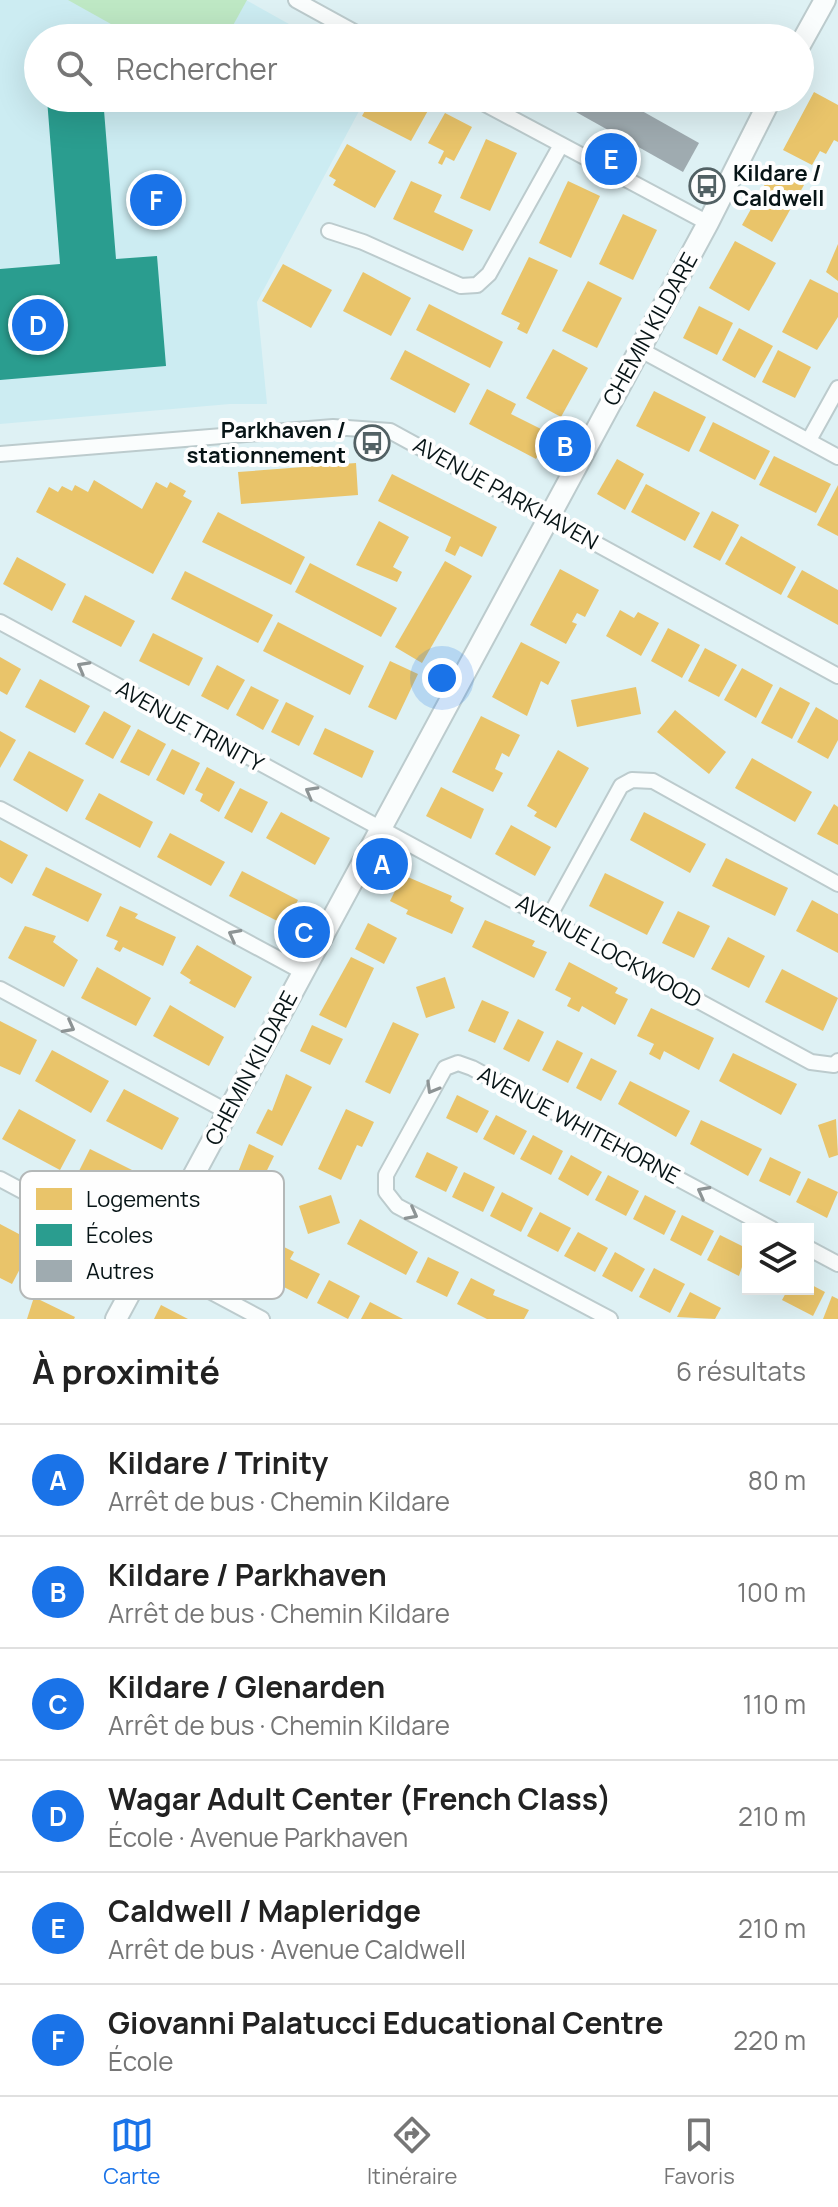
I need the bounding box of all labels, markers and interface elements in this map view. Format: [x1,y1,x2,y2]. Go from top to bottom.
search box [24,24,814,112]
icon: search [52,46,96,90]
text: Rechercher [116,48,278,89]
pin: E [585,129,637,189]
place label: Kildare / Caldwell [733,158,824,213]
bus stop icon: Kildare / Caldwell [688,167,726,205]
pin: F [130,170,182,230]
street label: CHEMIN KILDARE [596,247,704,411]
pin: D [12,295,64,355]
place label: Parkhaven / stationnement [187,415,346,470]
pin: B [539,416,591,476]
bus stop icon: Parkhaven / stationnement [353,424,391,462]
street label: AVENUE PARKHAVEN [408,430,604,556]
your location [422,658,462,698]
one-way arrow [77,662,91,677]
street label: AVENUE TRINITY [111,673,270,779]
one-way arrow [306,786,320,802]
pin: A [356,834,408,894]
street label: AVENUE LOCKWOOD [511,887,707,1015]
pin: C [278,902,330,962]
one-way arrow [228,929,243,944]
street label: CHEMIN KILDARE [198,986,304,1150]
one-way arrow [60,1017,75,1032]
street label: AVENUE WHITEHORNE [473,1059,685,1191]
one-way arrow [426,1079,442,1094]
legend [20,1171,284,1299]
text: Logements [86,1184,200,1214]
one-way arrow [698,1186,712,1202]
one-way arrow [403,1204,418,1219]
text: Écoles [86,1220,153,1250]
map controls [742,1223,814,1295]
button: layers [742,1223,814,1295]
text: Autres [86,1256,154,1286]
text: À proximité [32,1348,220,1394]
text: 6 résultats [676,1353,806,1389]
text: Kildare / Trinity [108,1442,328,1483]
text: A [49,1462,67,1498]
text: 80 m [748,1462,806,1498]
text: Arrêt de bus · Chemin Kildare [108,1483,450,1519]
text: Kildare / Parkhaven [108,1554,387,1595]
text: B [50,1574,66,1610]
text: 100 m [737,1574,806,1610]
text: Arrêt de bus · Chemin Kildare [108,1595,450,1631]
text: Kildare / Glenarden [108,1666,385,1707]
text: C [48,1686,68,1722]
text: 110 m [743,1686,806,1722]
text: Arrêt de bus · Chemin Kildare [108,1707,450,1743]
text: Wagar Adult Center (French Class) [108,1778,611,1819]
text: D [49,1798,67,1834]
text: 210 m [738,1798,806,1834]
text: École · Avenue Parkhaven [108,1819,408,1855]
text: Caldwell / Mapleridge [108,1890,421,1931]
text: E [50,1910,66,1946]
text: 210 m [738,1910,806,1946]
text: Arrêt de bus · Avenue Caldwell [108,1931,466,1967]
text: Giovanni Palatucci Educational Centre [108,2002,664,2043]
text: F [51,2022,65,2058]
text: 220 m [733,2022,806,2058]
text: École [108,2043,173,2079]
tab: Carte [103,2113,160,2191]
tab: Itinéraire [367,2113,457,2191]
tab: Favoris [664,2113,735,2191]

